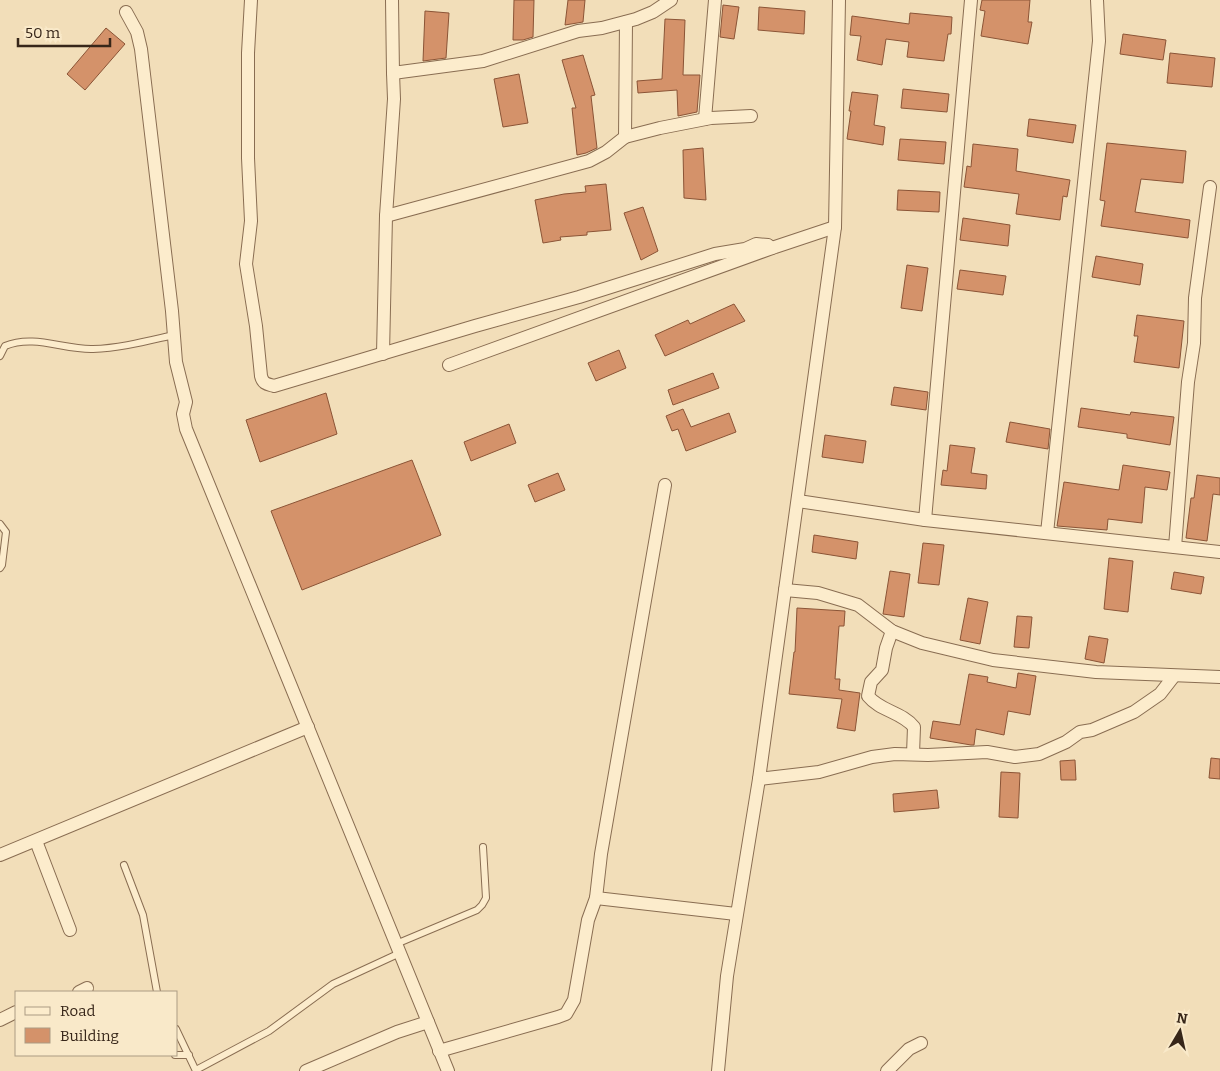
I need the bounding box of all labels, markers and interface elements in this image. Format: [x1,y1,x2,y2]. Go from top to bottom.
scale bar [18,15,110,47]
text: 50 m [25,24,61,42]
legend [15,991,178,1056]
text: Road [60,1002,95,1020]
north arrow [1155,1006,1205,1056]
text: N [1175,1009,1189,1028]
text: Building [60,1027,119,1045]

